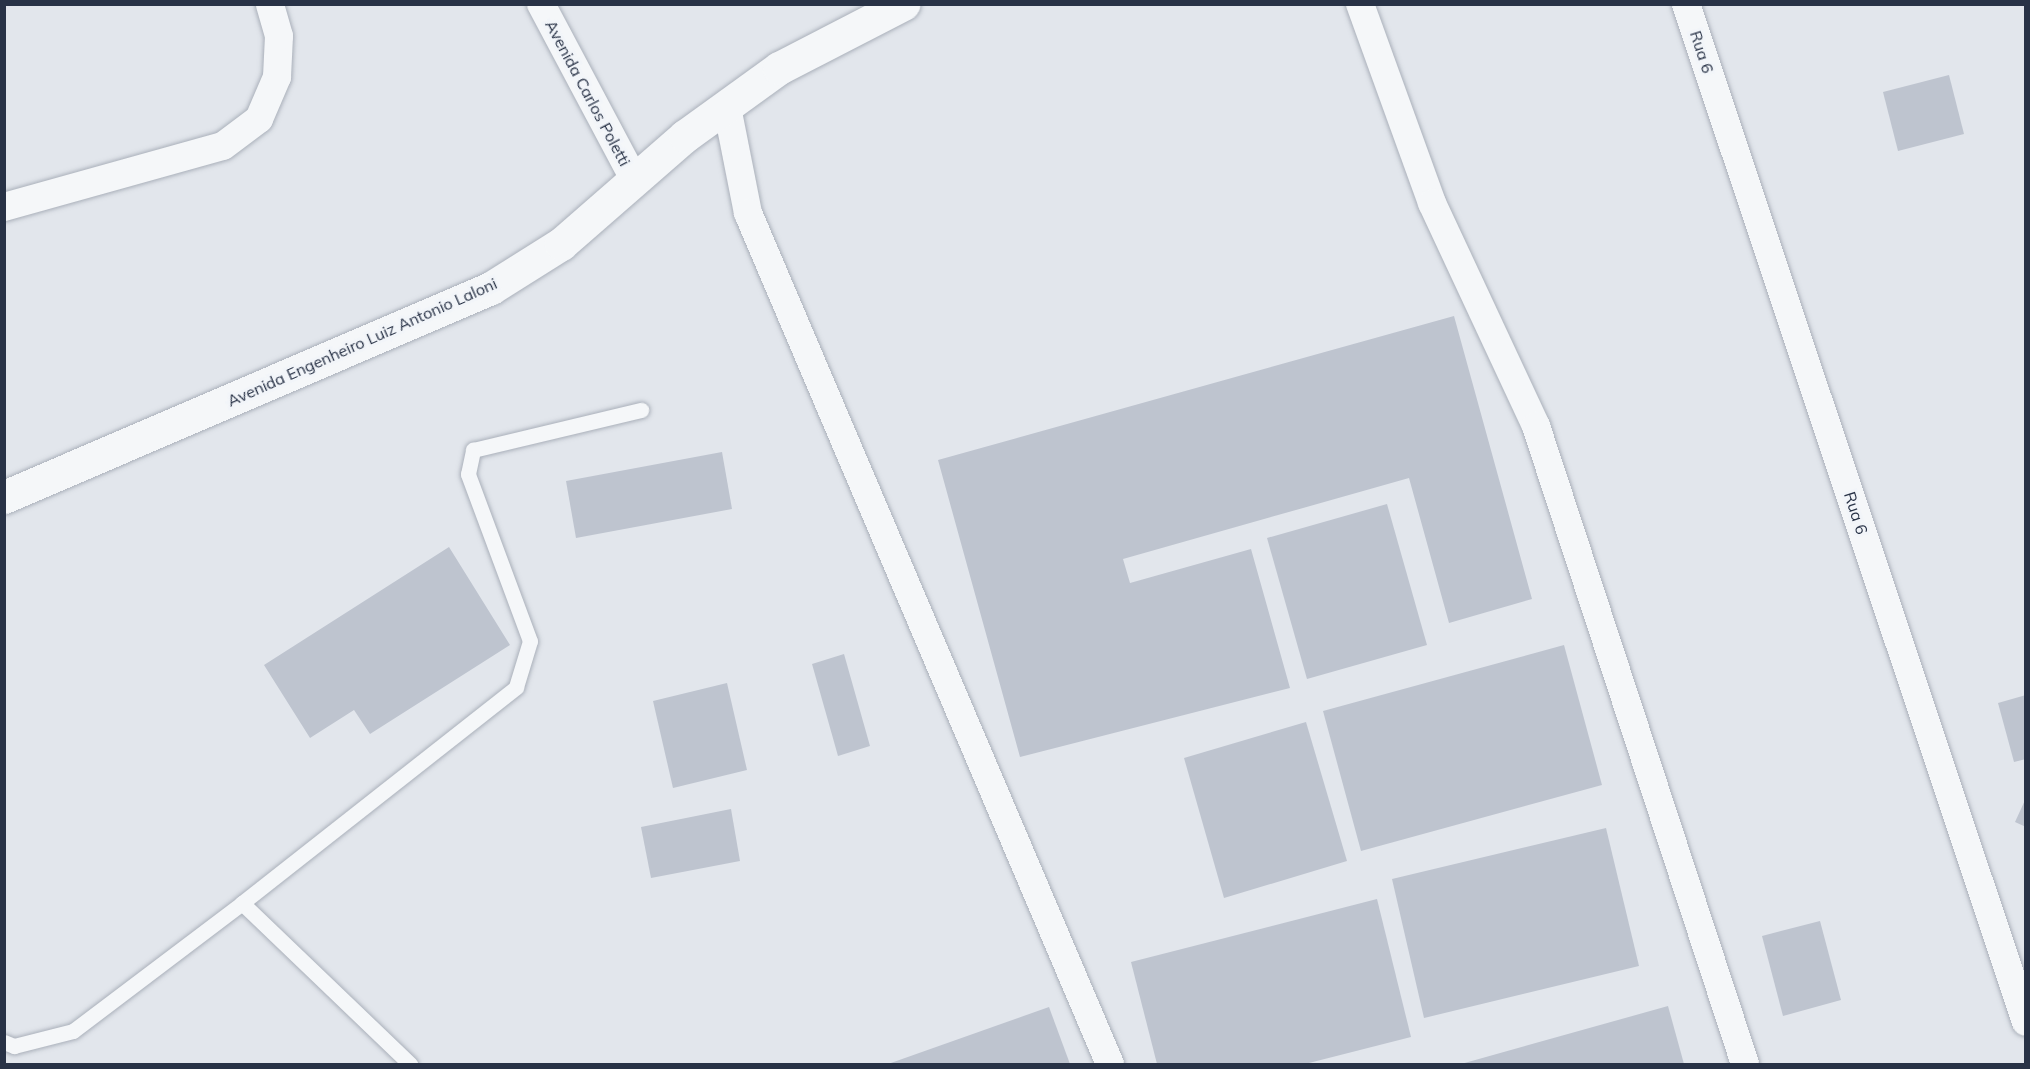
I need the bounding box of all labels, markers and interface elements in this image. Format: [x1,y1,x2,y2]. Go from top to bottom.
street label: Avenida Carlos Poletti [541,17,635,169]
street label: Rua 6 [1686,28,1718,76]
street label: Avenida Engenheiro Luiz Antonio Laloni [224,274,500,410]
street label: Rua 6 [1840,489,1872,537]

